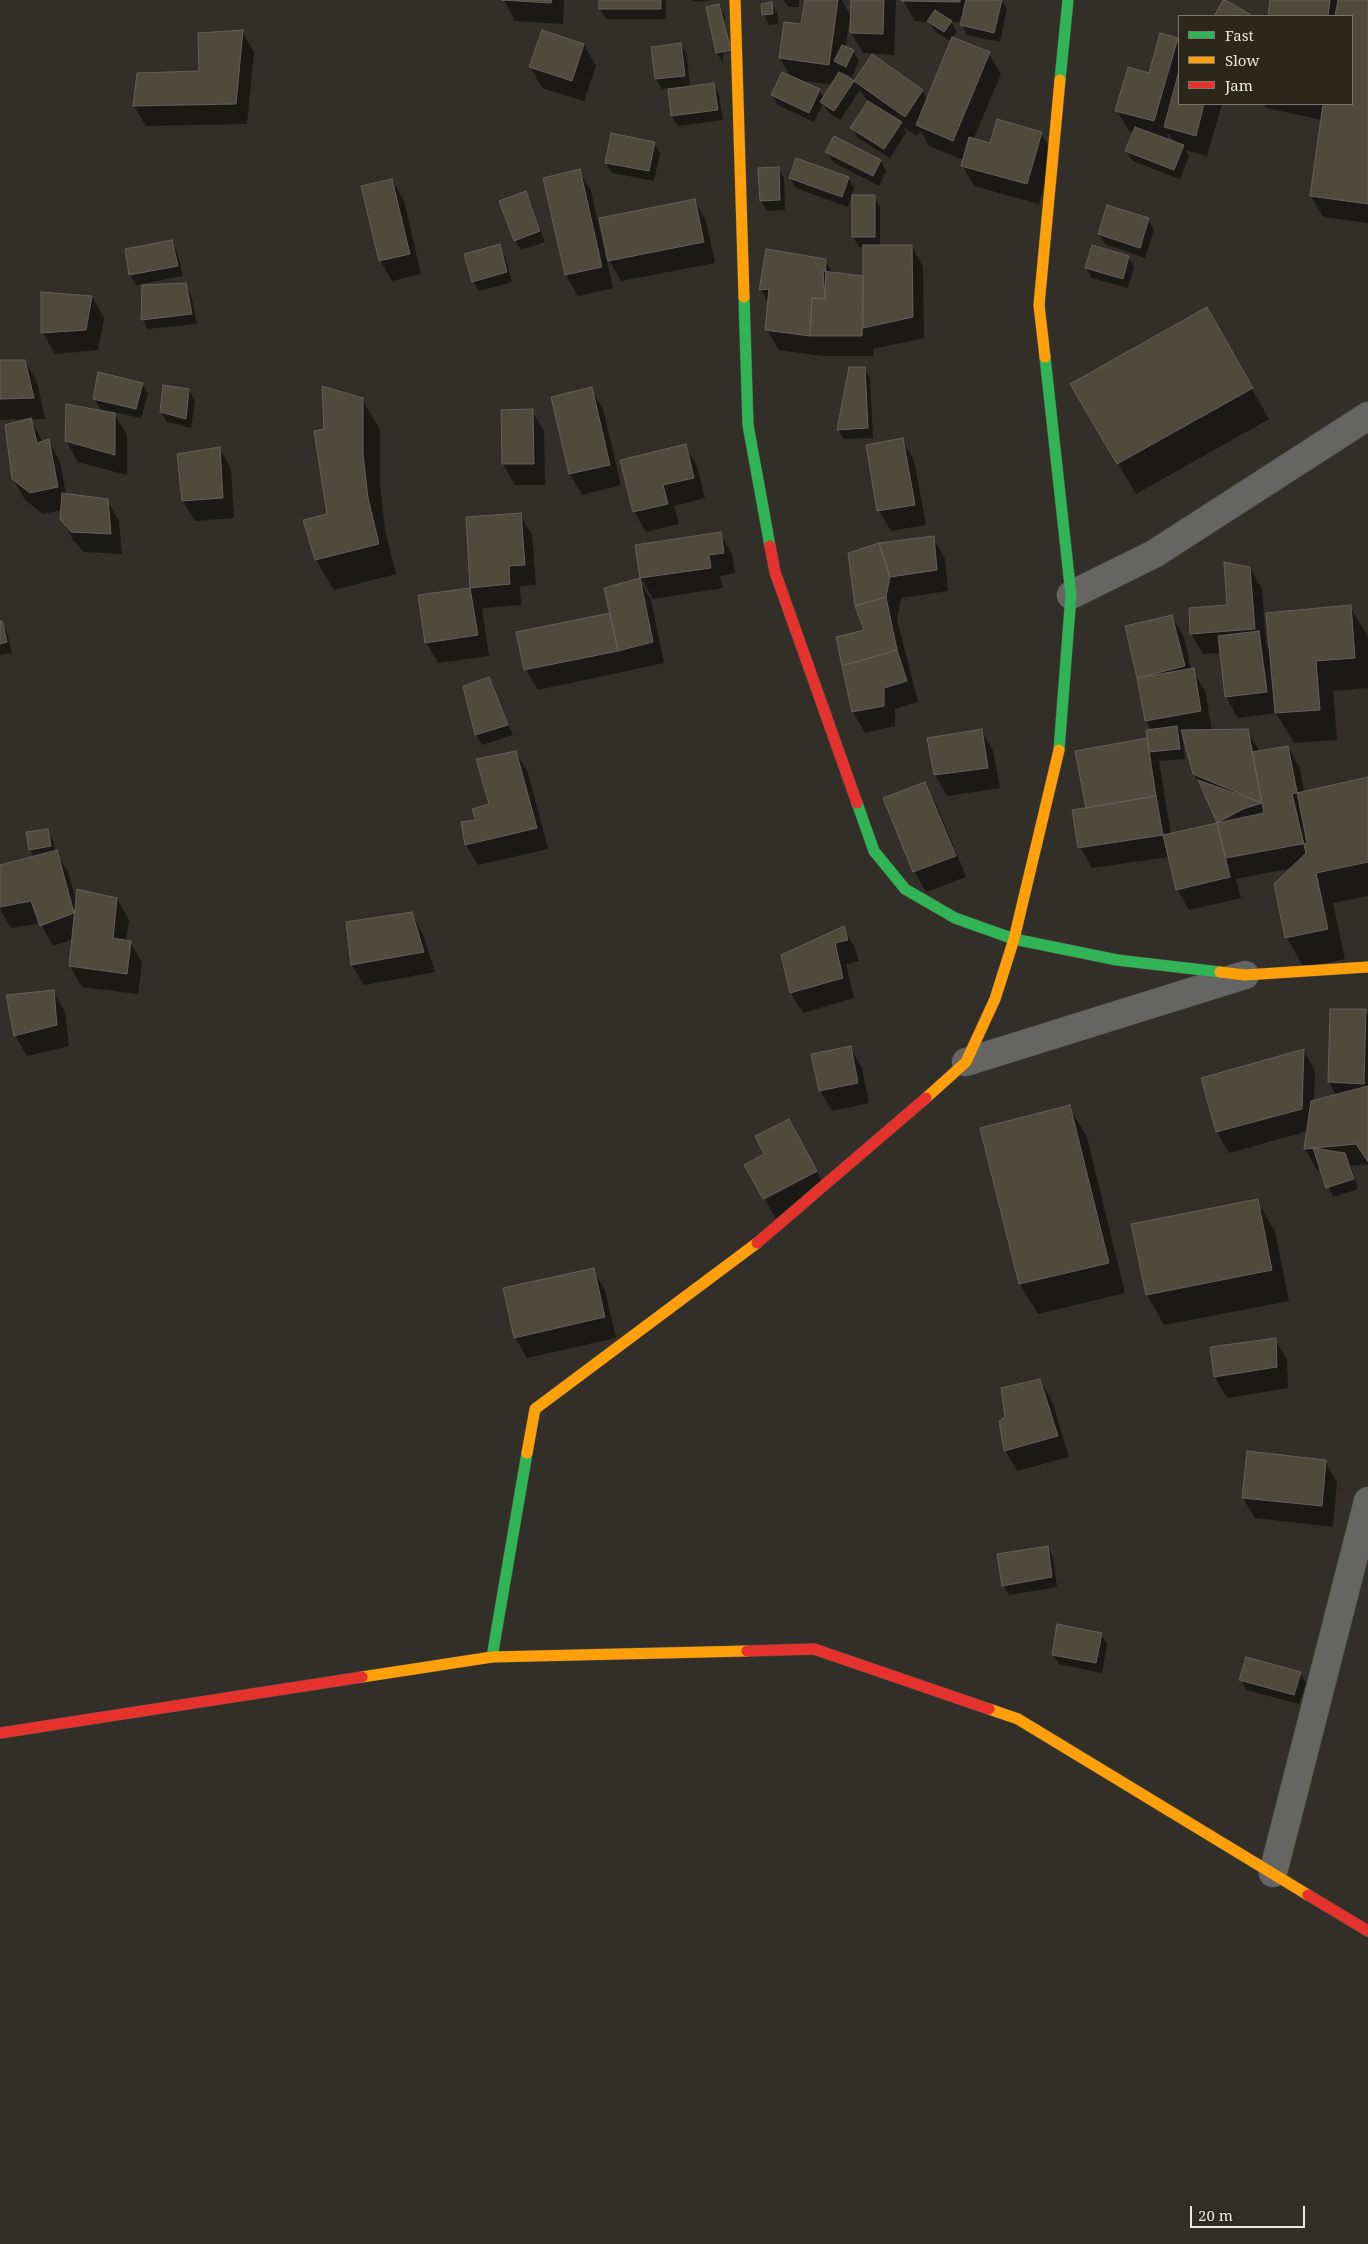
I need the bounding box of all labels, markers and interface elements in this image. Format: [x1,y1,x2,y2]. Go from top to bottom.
legend [1178,15,1353,105]
text: Fast [1225,25,1254,45]
text: Slow [1225,50,1259,70]
text: Jam [1225,75,1253,95]
scale bar [1193,2196,1308,2228]
text: 20 m [1198,2205,1233,2225]

